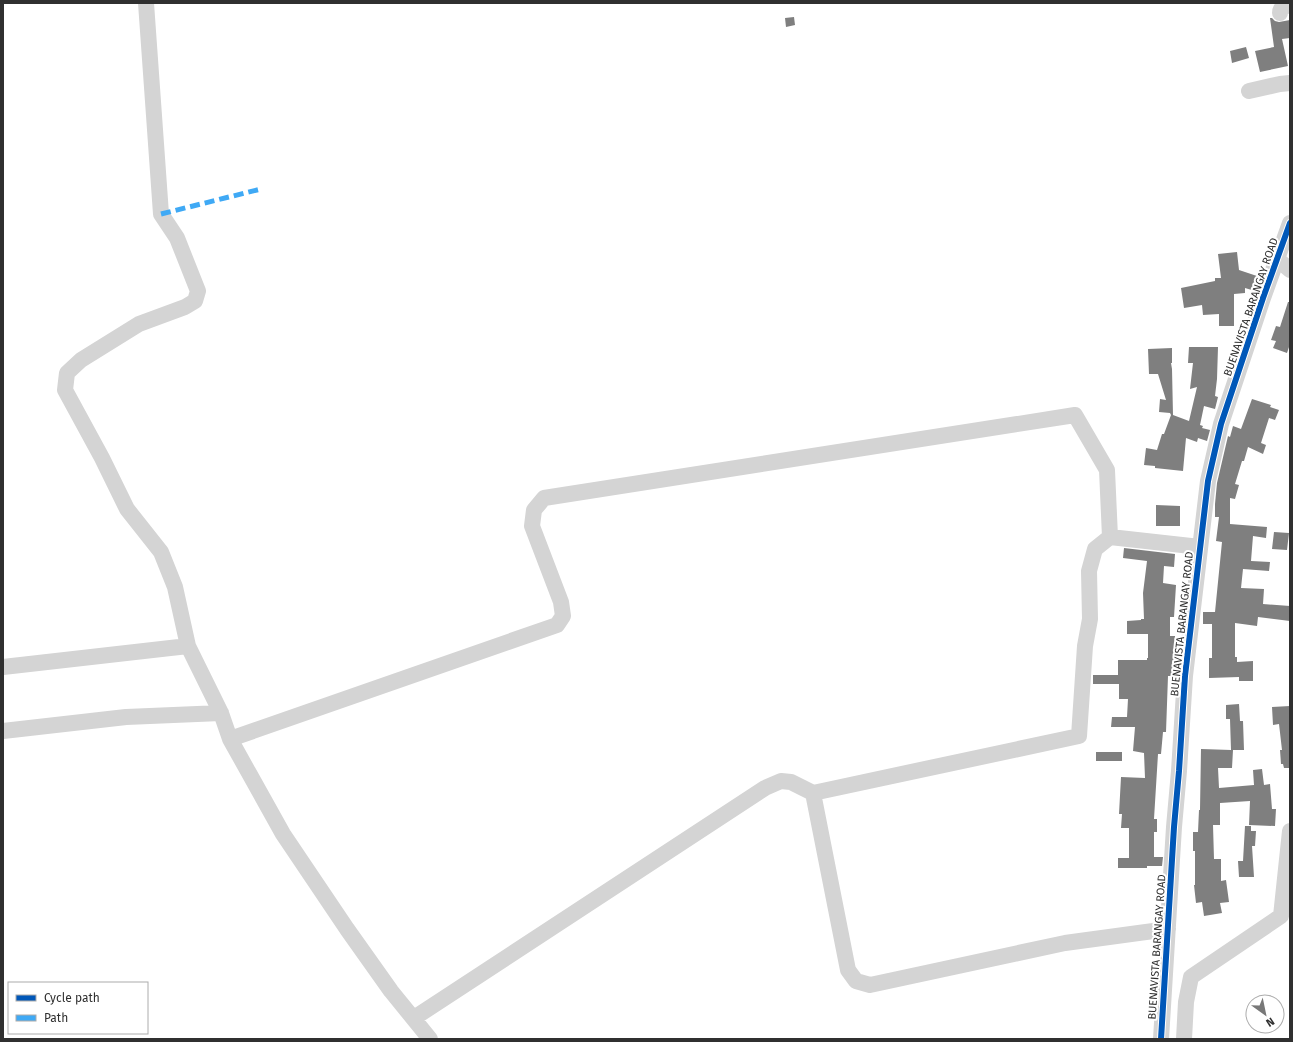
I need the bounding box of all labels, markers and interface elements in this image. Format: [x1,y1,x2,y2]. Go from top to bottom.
street label: BUENAVISTA BARANGAY ROAD [1221,236,1281,378]
street label: BUENAVISTA BARANGAY ROAD [1168,551,1196,697]
street label: BUENAVISTA BARANGAY ROAD [1145,874,1169,1020]
legend [8,982,148,1034]
text: Cycle path [44,991,100,1005]
north arrow [1245,994,1285,1034]
text: Path [44,1011,68,1025]
text: N [1264,1015,1277,1029]

